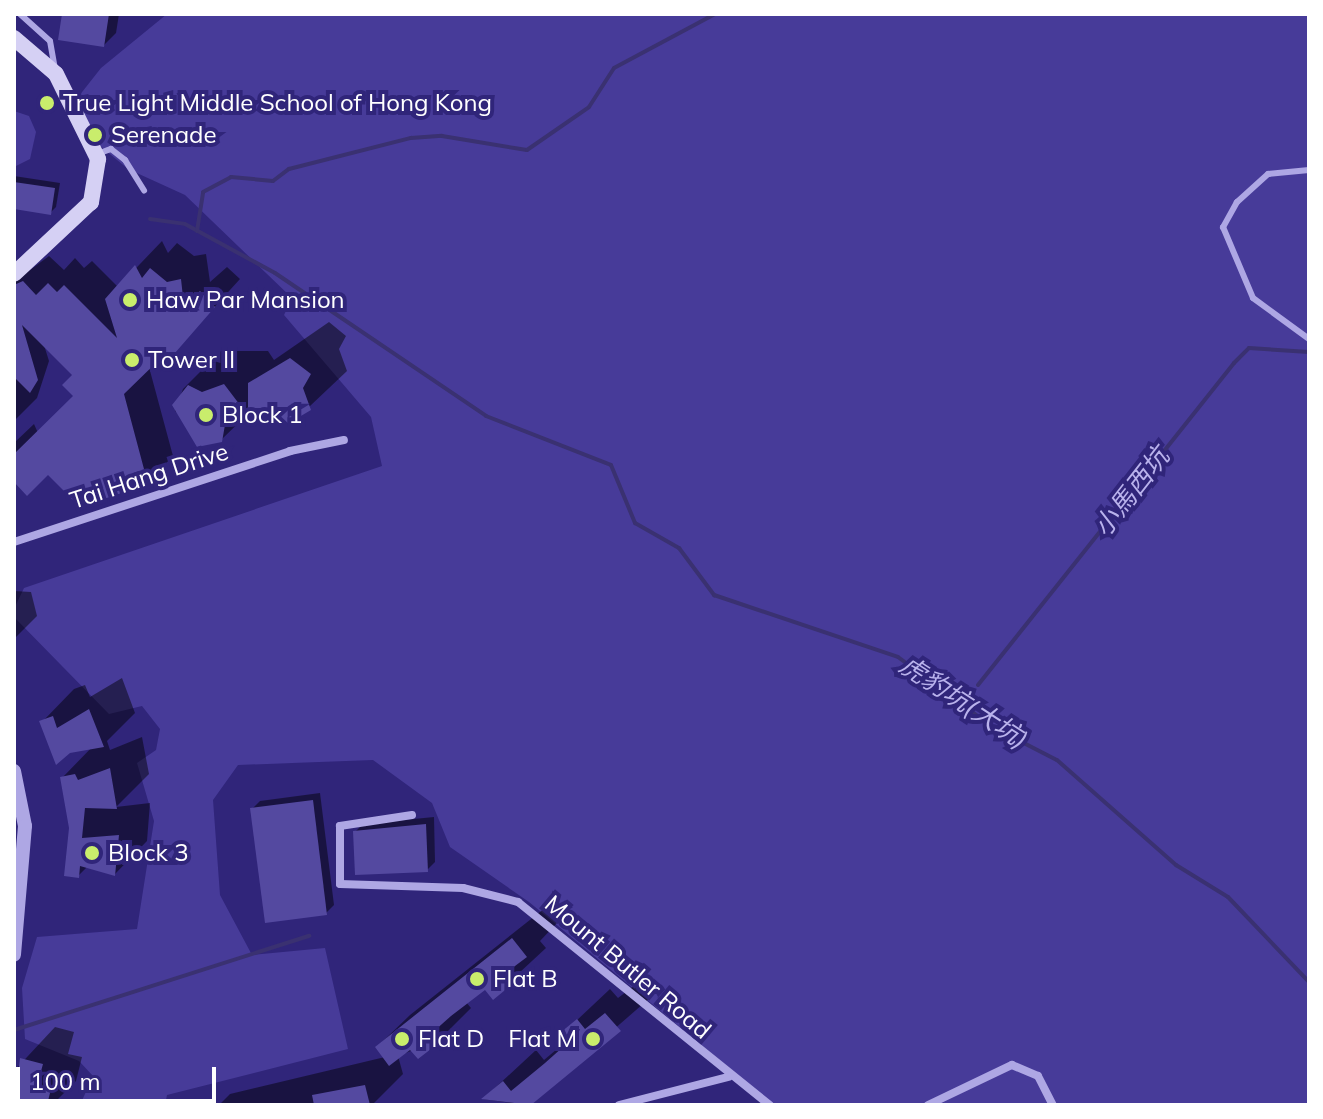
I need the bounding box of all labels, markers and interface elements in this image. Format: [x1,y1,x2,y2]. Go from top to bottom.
place label: True Light Middle School of Hong Kong [63,89,492,117]
marker: True Light Middle School of Hong Kong [38,94,56,112]
place label: Serenade [111,121,217,149]
marker: Serenade [86,126,104,144]
place label: Haw Par Mansion [146,286,345,314]
marker: Haw Par Mansion [121,291,139,309]
place label: Tower II [148,346,235,374]
marker: Tower II [123,351,141,369]
place label: Block 1 [222,401,303,429]
marker: Block 1 [197,406,215,424]
street label: Tai Hang Drive [66,437,232,515]
water label: 小馬西坑 [1087,441,1175,543]
water label: 虎豹坑(大坑) [894,649,1034,755]
place label: Block 3 [108,839,189,867]
marker: Block 3 [83,844,101,862]
street label: Mount Butler Road [539,889,717,1045]
place label: Flat B [493,965,558,993]
marker: Flat B [468,970,486,988]
place label: Flat D [418,1025,484,1053]
place label: Flat M [508,1025,577,1053]
marker: Flat D [393,1030,411,1048]
marker: Flat M [584,1030,602,1048]
scale bar [20,1051,220,1101]
text: 100 m [30,1066,101,1096]

